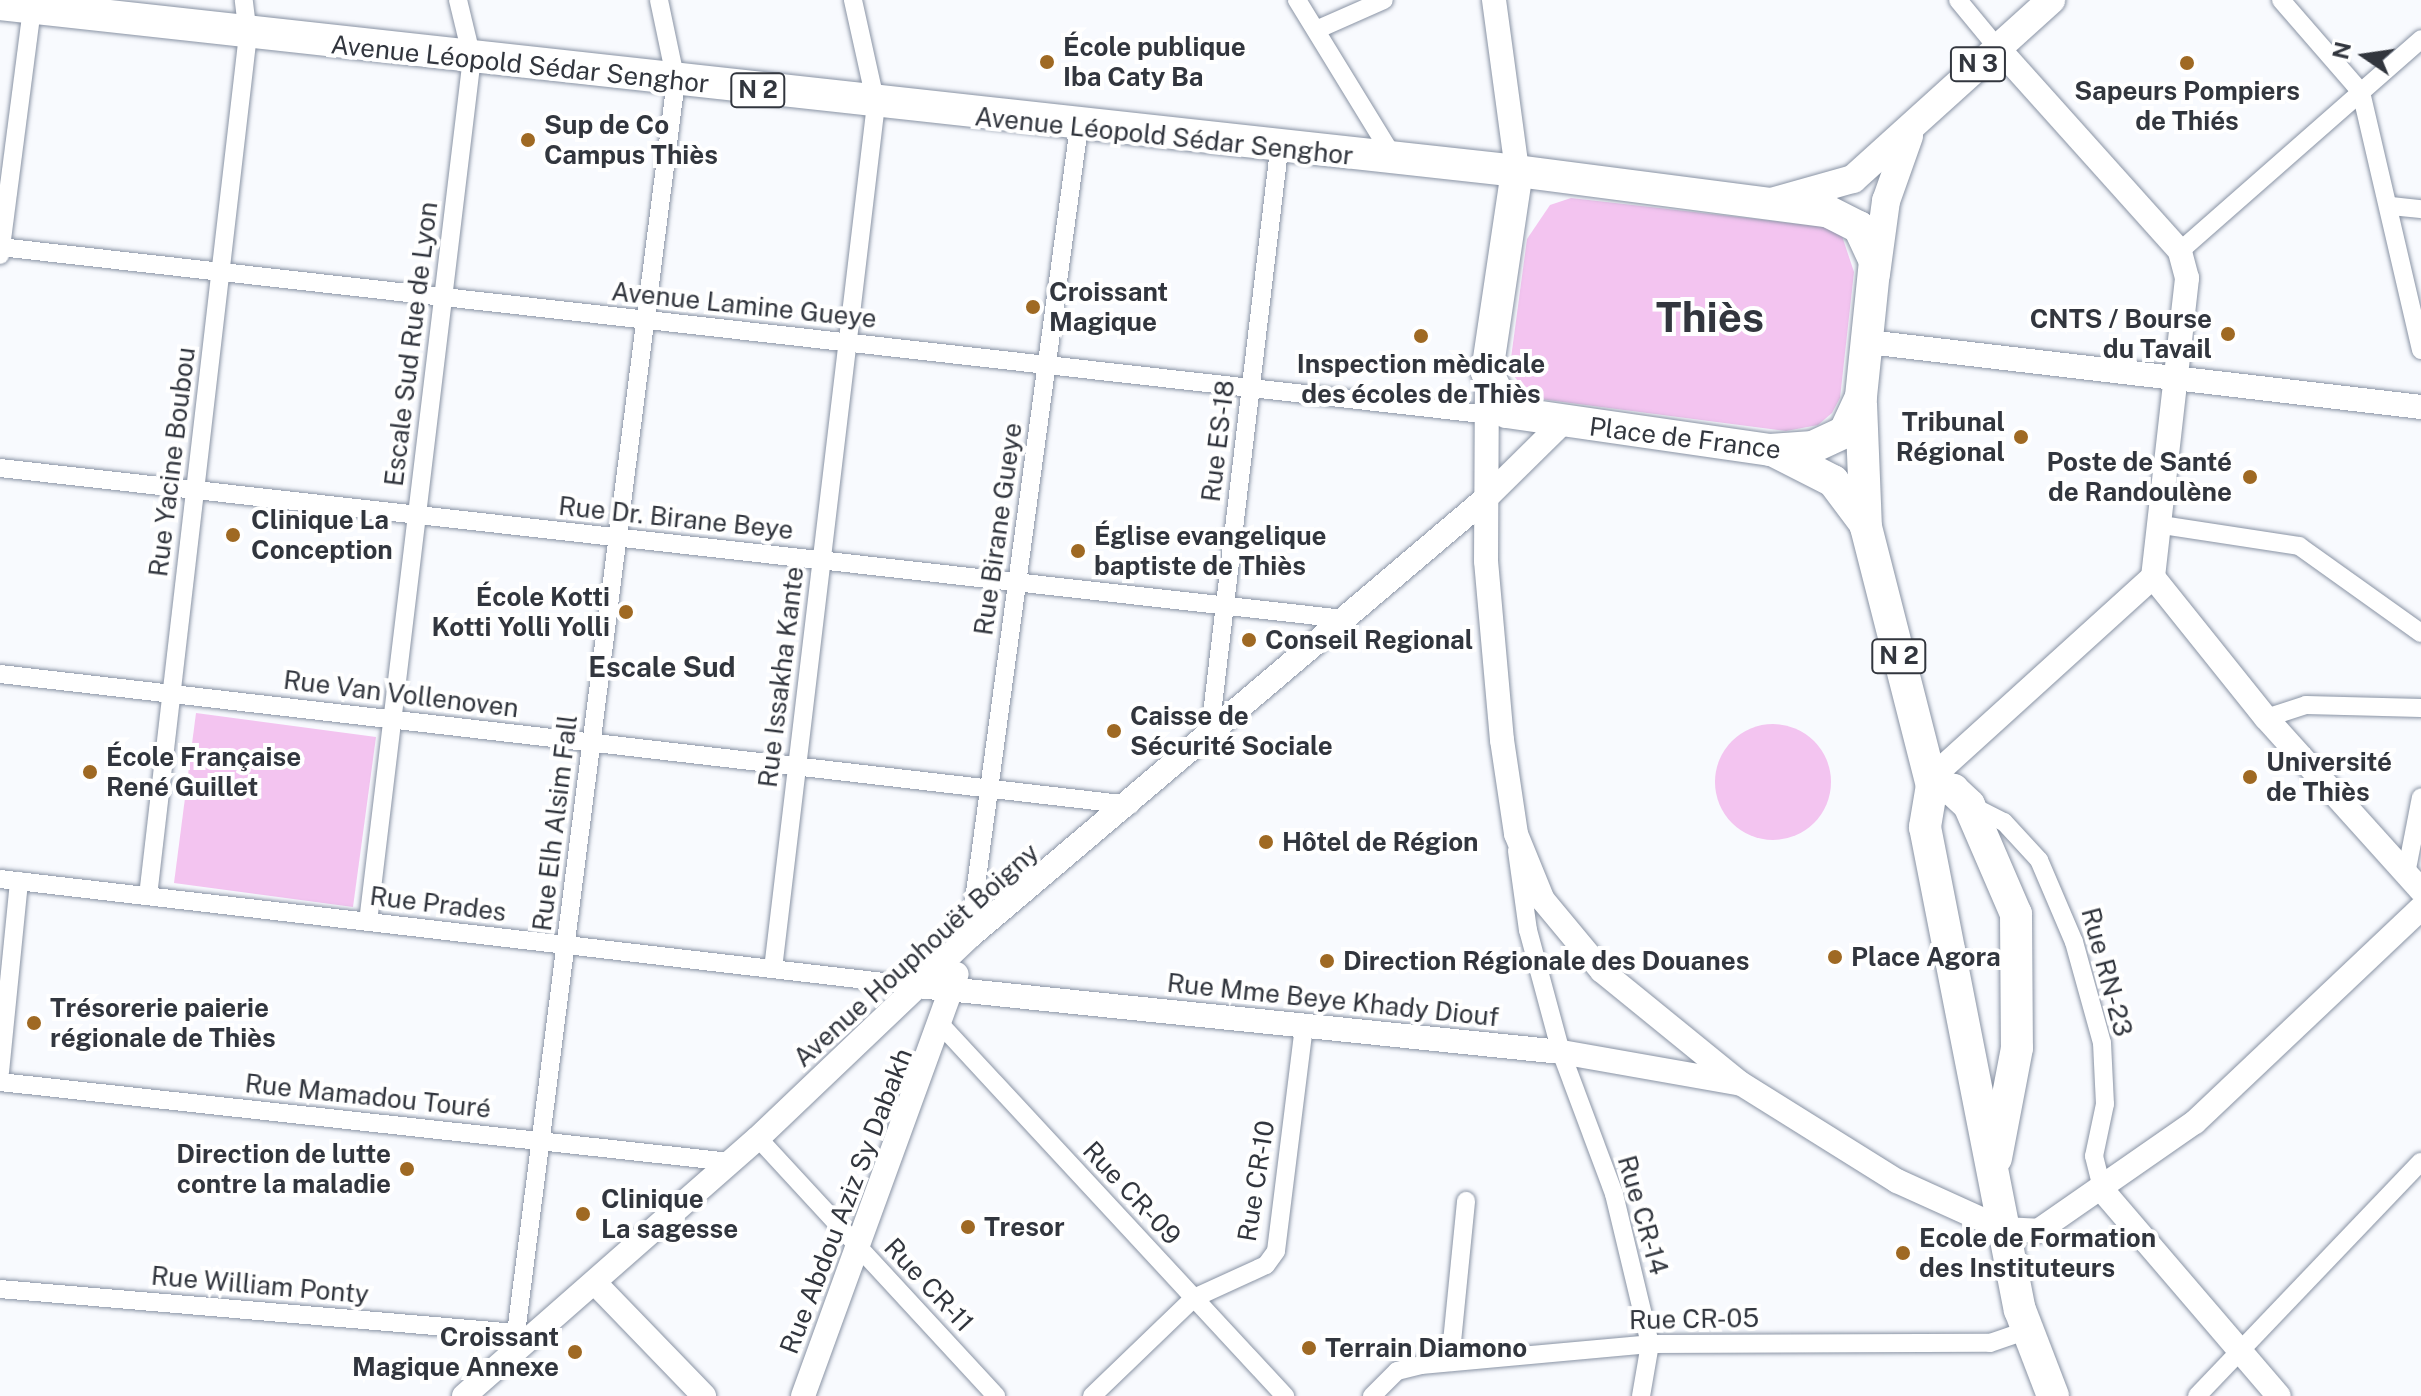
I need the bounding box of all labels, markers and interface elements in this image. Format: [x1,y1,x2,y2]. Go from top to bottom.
north arrow [2325,16,2405,96]
street label: Avenue Léopold Sédar Senghor [329,29,711,99]
place label: École publique Iba Caty Ba [1063,31,1246,92]
text: N [2327,39,2356,62]
road number: N 3 [1948,44,2008,84]
marker: École publique Iba Caty Ba [1038,53,1056,71]
marker: Sapeurs Pompiers de Thiés [2178,54,2196,72]
road number: N 2 [730,70,786,110]
place label: Sapeurs Pompiers de Thiés [2074,75,2300,136]
street label: Avenue Léopold Sédar Senghor [973,101,1355,171]
place label: Sup de Co Campus Thiès [544,109,718,170]
marker: Sup de Co Campus Thiès [519,131,537,149]
street label: Escale Sud Rue de Lyon [378,199,444,489]
street label: Avenue Lamine Gueye [610,276,878,334]
place label: Croissant Magique [1049,276,1168,338]
district label: Thiès [1656,292,1764,342]
marker: Croissant Magique [1024,298,1042,316]
place label: CNTS / Bourse du Tavail [2030,303,2212,364]
marker: CNTS / Bourse du Tavail [2219,325,2237,343]
marker: Inspection mèdicale des écoles de Thiès [1412,327,1430,345]
street label: Rue Yacine Boubou [142,345,202,579]
place label: Inspection mèdicale des écoles de Thiès [1297,348,1545,410]
street label: Rue ES-18 [1195,378,1241,504]
place label: Tribunal Régional [1896,406,2005,468]
street label: Place de France [1587,411,1783,465]
street label: Rue Birane Gueye [968,420,1028,638]
marker: Tribunal Régional [2012,428,2030,446]
place label: Poste de Santé de Randoulène [2046,446,2232,508]
marker: Poste de Santé de Randoulène [2239,466,2261,488]
street label: Rue Dr. Birane Beye [557,490,795,546]
place label: Clinique La Conception [251,504,393,566]
place label: Église evangelique baptiste de Thiès [1094,520,1327,582]
marker: Clinique La Conception [222,524,244,546]
marker: Église evangelique baptiste de Thiès [1069,542,1087,560]
street label: Rue Issakha Kante [752,565,810,789]
place label: École Kotti Kotti Yolli Yolli [431,581,610,642]
marker: École Kotti Kotti Yolli Yolli [617,603,635,621]
place label: Conseil Regional [1265,624,1473,656]
marker: Conseil Regional [1240,631,1258,649]
road number: N 2 [1871,636,1927,676]
district label: Escale Sud [588,650,736,684]
street label: Rue Van Vollenoven [281,664,521,724]
place label: Caisse de Sécurité Sociale [1130,700,1333,762]
street label: Rue Elh Alsim Fall [526,713,584,933]
marker: Caisse de Sécurité Sociale [1105,722,1123,740]
place label: École Française René Guillet [106,741,301,802]
place label: Université de Thiès [2266,746,2392,808]
marker: École Française René Guillet [81,763,99,781]
marker: Université de Thiès [2241,768,2259,786]
place label: Hôtel de Région [1282,826,1479,858]
marker: Hôtel de Région [1257,833,1275,851]
street label: Avenue Houphouët Boigny [787,837,1045,1073]
street label: Rue Prades [368,880,508,928]
street label: Rue RN-23 [2075,904,2139,1040]
place label: Place Agora [1851,941,2001,973]
place label: Direction Régionale des Douanes [1343,945,1750,977]
marker: Place Agora [1826,948,1844,966]
marker: Direction Régionale des Douanes [1318,952,1336,970]
street label: Rue Mme Beye Khady Diouf [1165,967,1501,1033]
place label: Trésorerie paierie régionale de Thiès [50,992,276,1054]
marker: Trésorerie paierie régionale de Thiès [25,1014,43,1032]
street label: Rue Abdou Aziz Sy Dabakh [773,1044,919,1358]
street label: Rue Mamadou Touré [243,1068,493,1124]
street label: Rue CR-10 [1231,1118,1281,1244]
street label: Rue CR-09 [1076,1135,1188,1251]
place label: Direction de lutte contre la maladie [176,1138,391,1200]
street label: Rue CR-14 [1611,1152,1675,1278]
marker: Direction de lutte contre la maladie [398,1160,416,1178]
place label: Clinique La sagesse [601,1183,738,1244]
marker: Clinique La sagesse [572,1203,594,1225]
place label: Tresor [984,1211,1065,1243]
marker: Tresor [959,1218,977,1236]
place label: Ecole de Formation des Instituteurs [1919,1222,2157,1284]
street label: Rue CR-11 [878,1232,980,1338]
marker: Ecole de Formation des Instituteurs [1894,1244,1912,1262]
street label: Rue William Ponty [149,1260,371,1310]
street label: Rue CR-05 [1629,1302,1759,1336]
place label: Croissant Magique Annexe [352,1321,559,1382]
place label: Terrain Diamono [1325,1332,1527,1364]
marker: Terrain Diamono [1300,1339,1318,1357]
marker: Croissant Magique Annexe [566,1343,584,1361]

